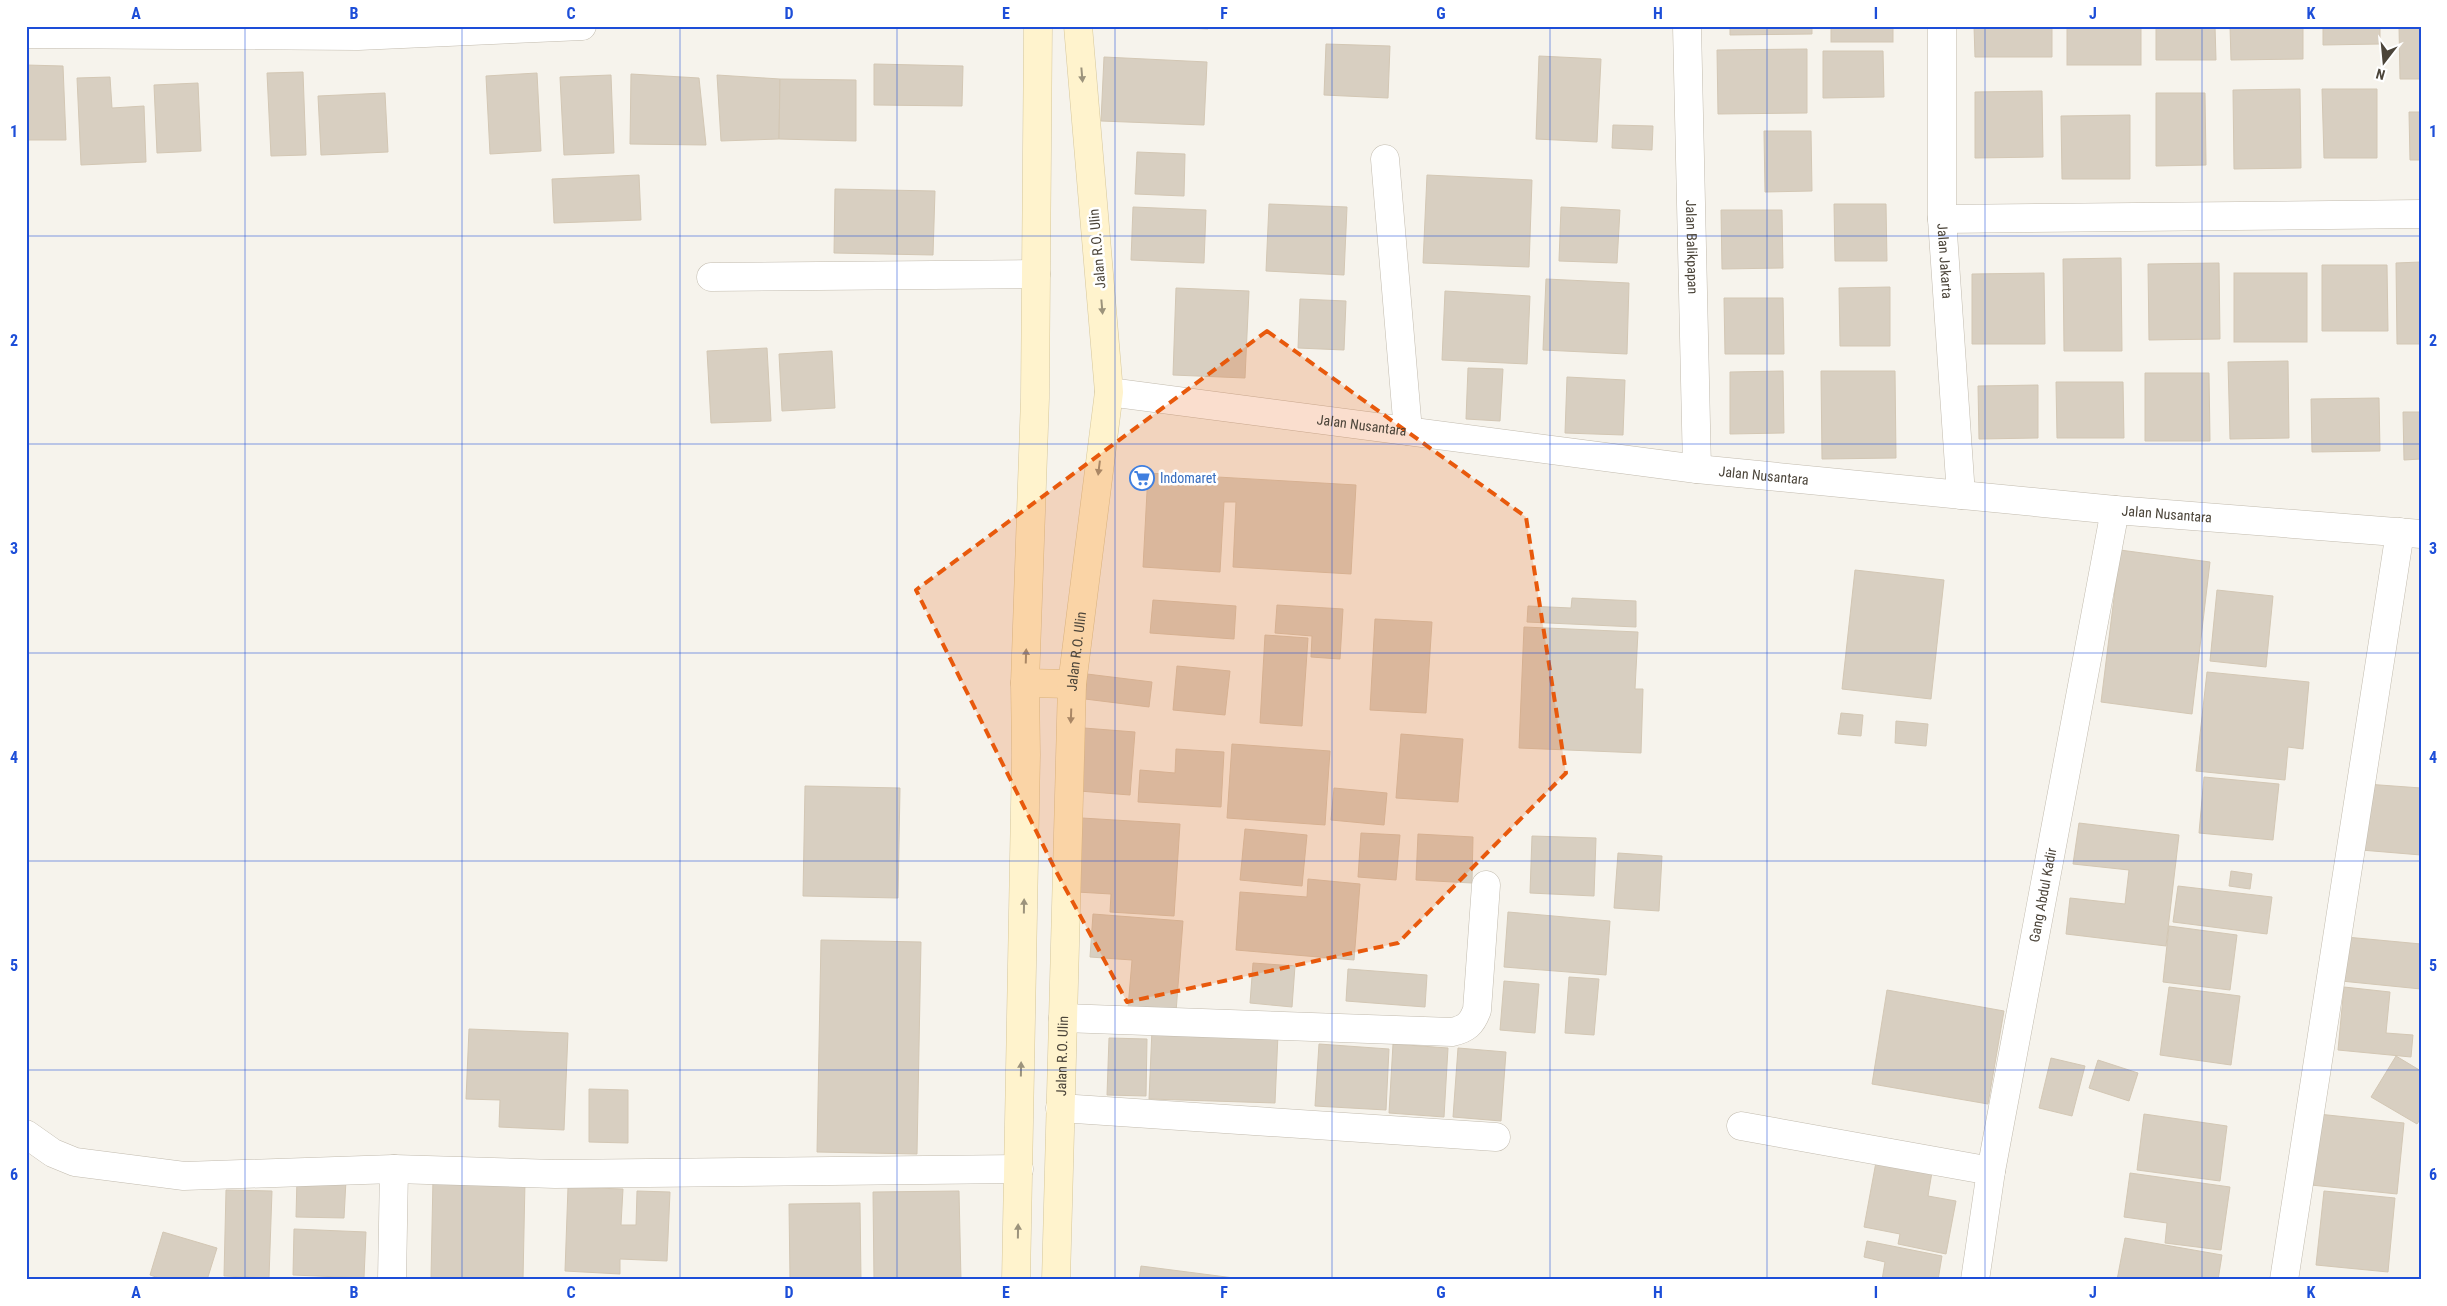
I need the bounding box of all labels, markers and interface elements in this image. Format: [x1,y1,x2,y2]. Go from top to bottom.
text: A [131,4,141,23]
text: B [350,4,359,23]
text: C [566,4,576,23]
text: D [784,4,794,23]
text: E [1002,4,1010,23]
text: F [1220,4,1228,23]
text: G [1436,4,1446,23]
text: H [1653,4,1663,23]
text: I [1874,4,1878,23]
text: J [2089,4,2097,23]
text: K [2307,4,2316,23]
north arrow [2360,38,2410,88]
text: N [2374,66,2387,83]
one-way arrow [1078,67,1086,83]
text: 1 [10,122,18,141]
text: 1 [2429,122,2437,141]
street label: Jalan Balikpapan [1683,199,1701,294]
street label: Jalan R.O. Ulin [1086,208,1108,290]
street label: Jalan Jakarta [1934,223,1955,299]
one-way arrow [1098,299,1106,315]
text: 2 [10,331,18,350]
text: 2 [2429,331,2437,350]
street label: Jalan Nusantara [1316,411,1408,439]
one-way arrow [1095,460,1103,476]
street label: Jalan Nusantara [1718,463,1809,488]
supermarket icon: Indomaret [1129,465,1155,491]
place label: Indomaret [1160,470,1216,486]
street label: Jalan Nusantara [2121,503,2212,526]
text: 3 [10,539,18,558]
text: 3 [2429,539,2437,558]
street label: Jalan R.O. Ulin [1064,611,1089,692]
one-way arrow [1022,648,1030,664]
one-way arrow [1067,709,1075,725]
text: 4 [10,748,18,767]
text: 4 [2429,748,2437,767]
street label: Gang Abdul Kadir [2026,846,2059,944]
one-way arrow [1020,898,1028,914]
text: 5 [10,956,18,975]
text: 5 [2429,956,2437,975]
street label: Jalan R.O. Ulin [1053,1016,1071,1096]
one-way arrow [1017,1060,1025,1076]
text: 6 [10,1165,18,1184]
text: 6 [2429,1165,2437,1184]
one-way arrow [1014,1223,1022,1239]
text: A [131,1283,141,1302]
text: B [350,1283,359,1302]
text: C [566,1283,576,1302]
text: D [784,1283,794,1302]
text: E [1002,1283,1010,1302]
text: F [1220,1283,1228,1302]
text: G [1436,1283,1446,1302]
text: H [1653,1283,1663,1302]
text: I [1874,1283,1878,1302]
text: J [2089,1283,2097,1302]
text: K [2307,1283,2316,1302]

